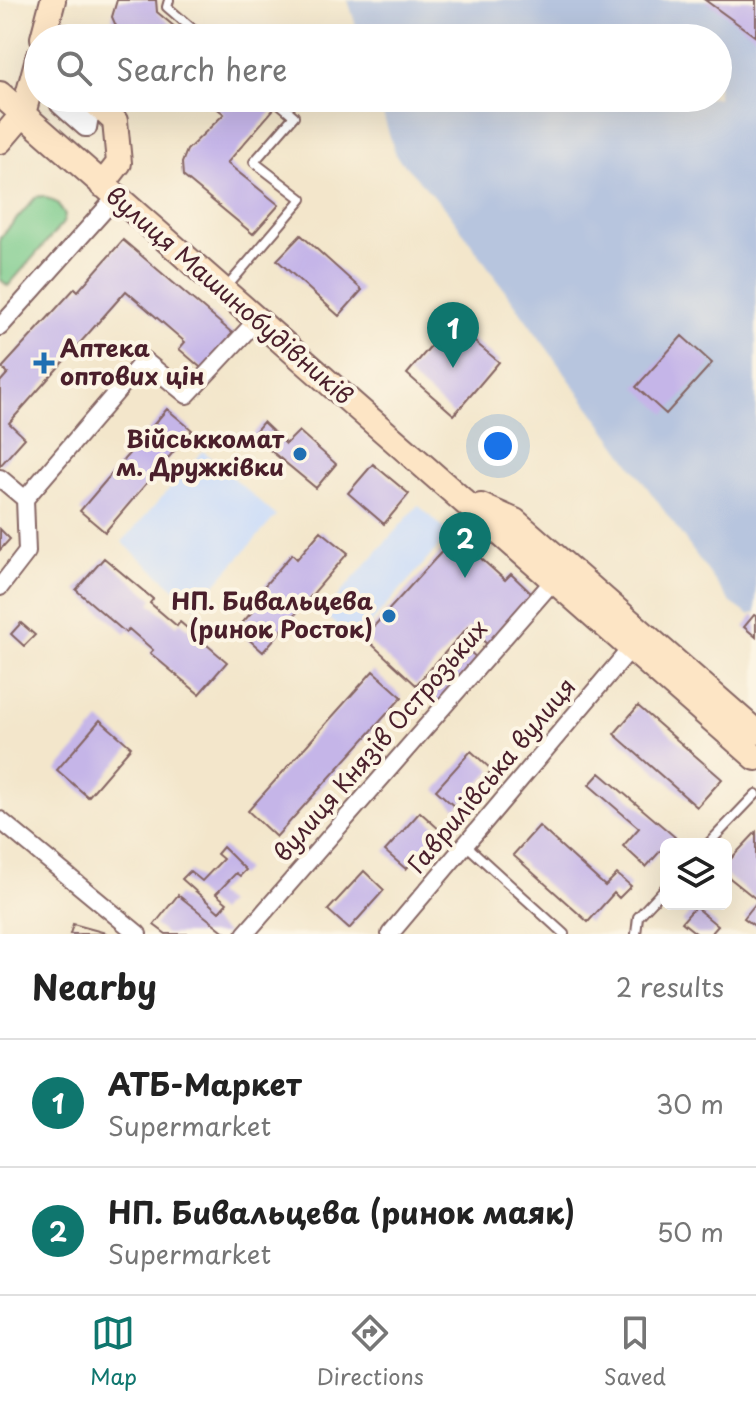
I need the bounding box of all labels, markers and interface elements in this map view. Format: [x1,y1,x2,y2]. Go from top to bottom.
search box [24,24,732,112]
icon: search [52,46,96,90]
text: Search here [116,46,288,91]
street label: вулиця Машинобудівників [99,177,362,412]
pin: 1 [427,302,479,368]
place label: Аптека оптових цін [60,329,205,393]
marker: Аптека оптових цін [35,354,53,372]
place label: Військкомат м. Дружківки [116,420,285,484]
your location [478,426,518,466]
marker: Військкомат м. Дружківки [291,445,309,463]
pin: 2 [439,512,491,578]
place label: НП. Бивальцева (ринок Росток) [171,582,374,646]
marker: НП. Бивальцева (ринок Росток) [380,607,398,625]
street label: вулиця Князів Острозьких [264,611,495,869]
street label: Гаврилівська вулиця [398,669,583,880]
map controls [660,838,732,910]
button: layers [660,838,732,910]
text: Nearby [32,960,157,1012]
text: 2 results [616,967,724,1006]
text: АТБ-Маркет [108,1061,302,1106]
text: 1 [52,1084,64,1123]
text: 30 m [656,1084,724,1123]
text: Supermarket [108,1106,271,1145]
text: НП. Бивальцева (ринок маяк) [108,1189,575,1234]
text: 2 [49,1212,67,1251]
text: 50 m [657,1212,724,1251]
text: Supermarket [108,1234,271,1273]
tab: Map [90,1311,137,1392]
tab: Directions [317,1311,424,1392]
tab: Saved [604,1311,666,1392]

